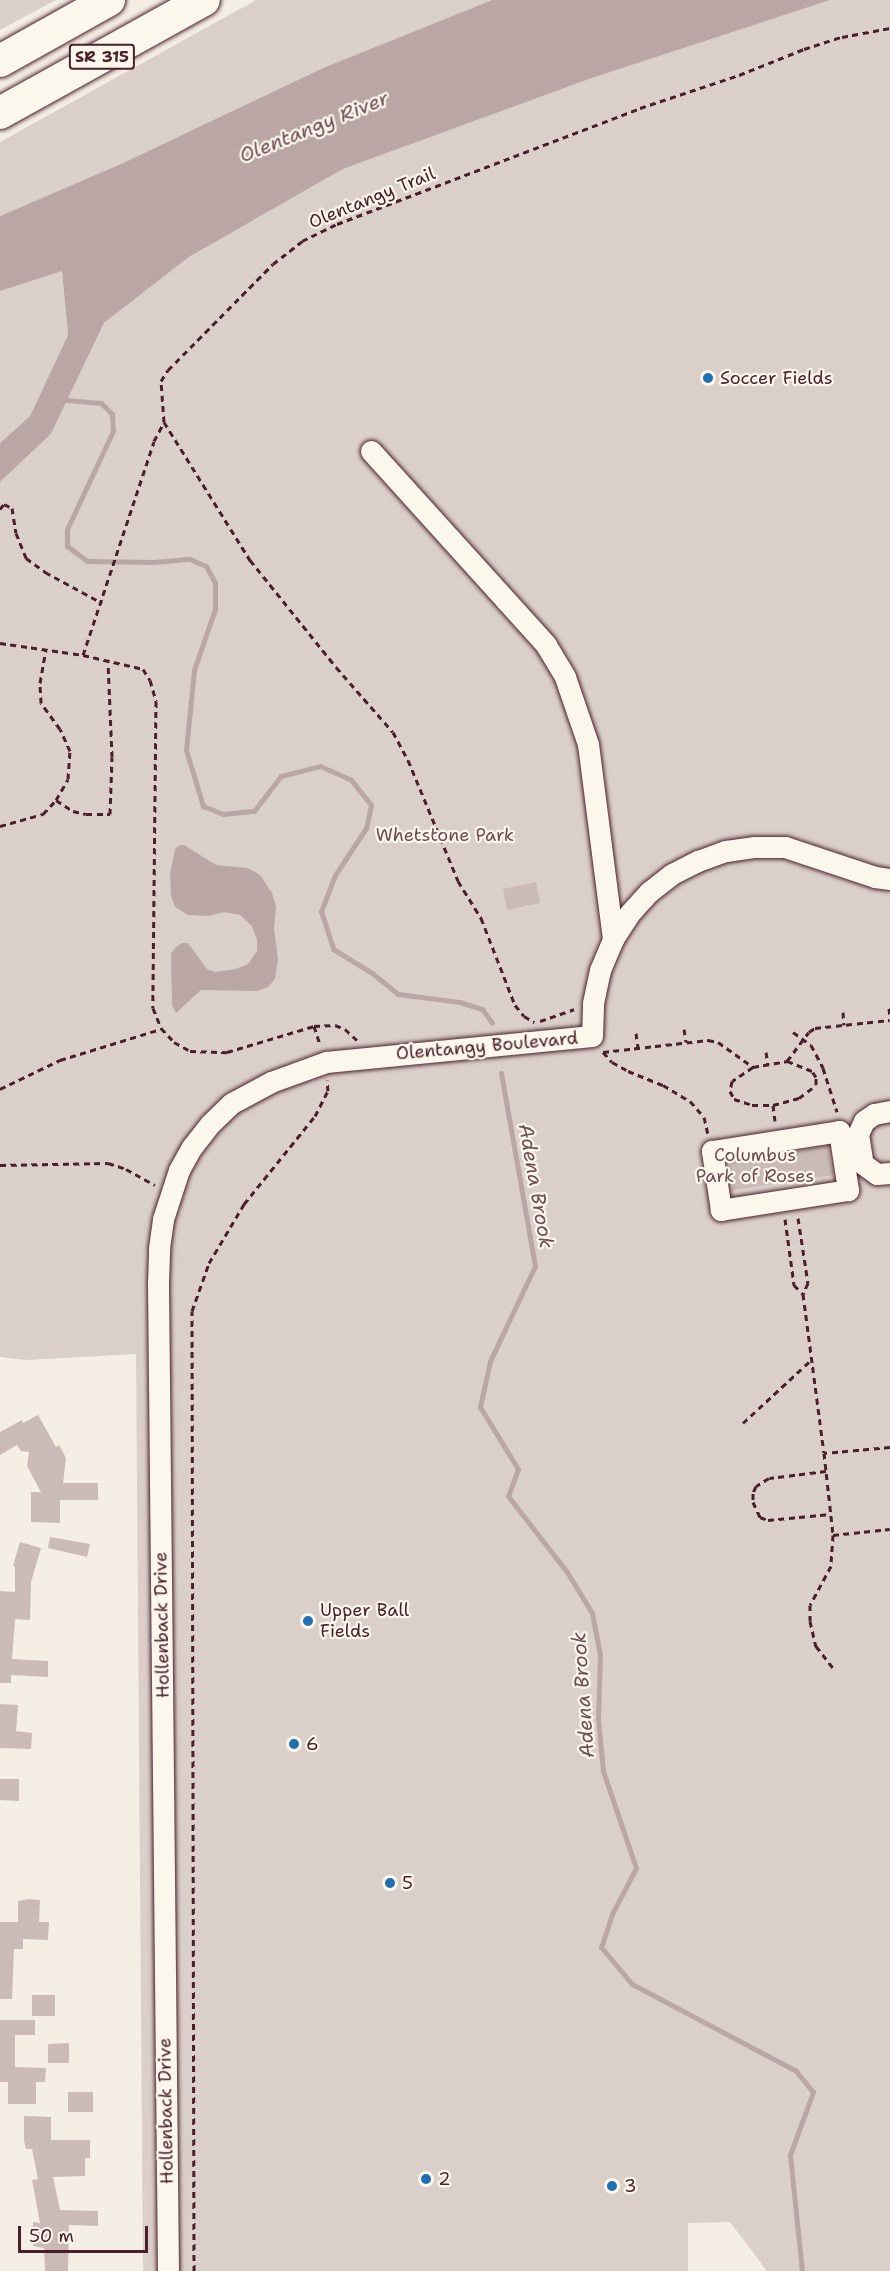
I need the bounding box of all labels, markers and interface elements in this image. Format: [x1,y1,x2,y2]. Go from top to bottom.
road number: SR 315 [68,44,136,70]
water label: Olentangy River [236,86,392,168]
street label: Olentangy Trail [306,163,438,233]
place label: Soccer Fields [720,367,833,389]
marker: Soccer Fields [701,371,715,385]
park label: Whetstone Park [376,824,514,846]
street label: Olentangy Boulevard [395,1027,579,1065]
water label: Adena Brook [513,1122,559,1250]
park label: Columbus Park of Roses [696,1145,814,1188]
street label: Hollenback Drive [150,1552,174,1698]
place label: Upper Ball Fields [320,1600,409,1642]
marker: Upper Ball Fields [301,1614,315,1628]
water label: Adena Brook [567,1631,599,1759]
place label: 6 [306,1733,319,1755]
marker: 6 [287,1737,301,1751]
place label: 5 [402,1872,413,1894]
marker: 5 [383,1876,397,1890]
street label: Hollenback Drive [154,2038,178,2184]
place label: 2 [438,2168,451,2190]
marker: 2 [419,2172,433,2186]
place label: 3 [624,2175,637,2197]
marker: 3 [605,2179,619,2193]
scale bar [21,2214,152,2252]
text: 50 m [29,2224,74,2248]

